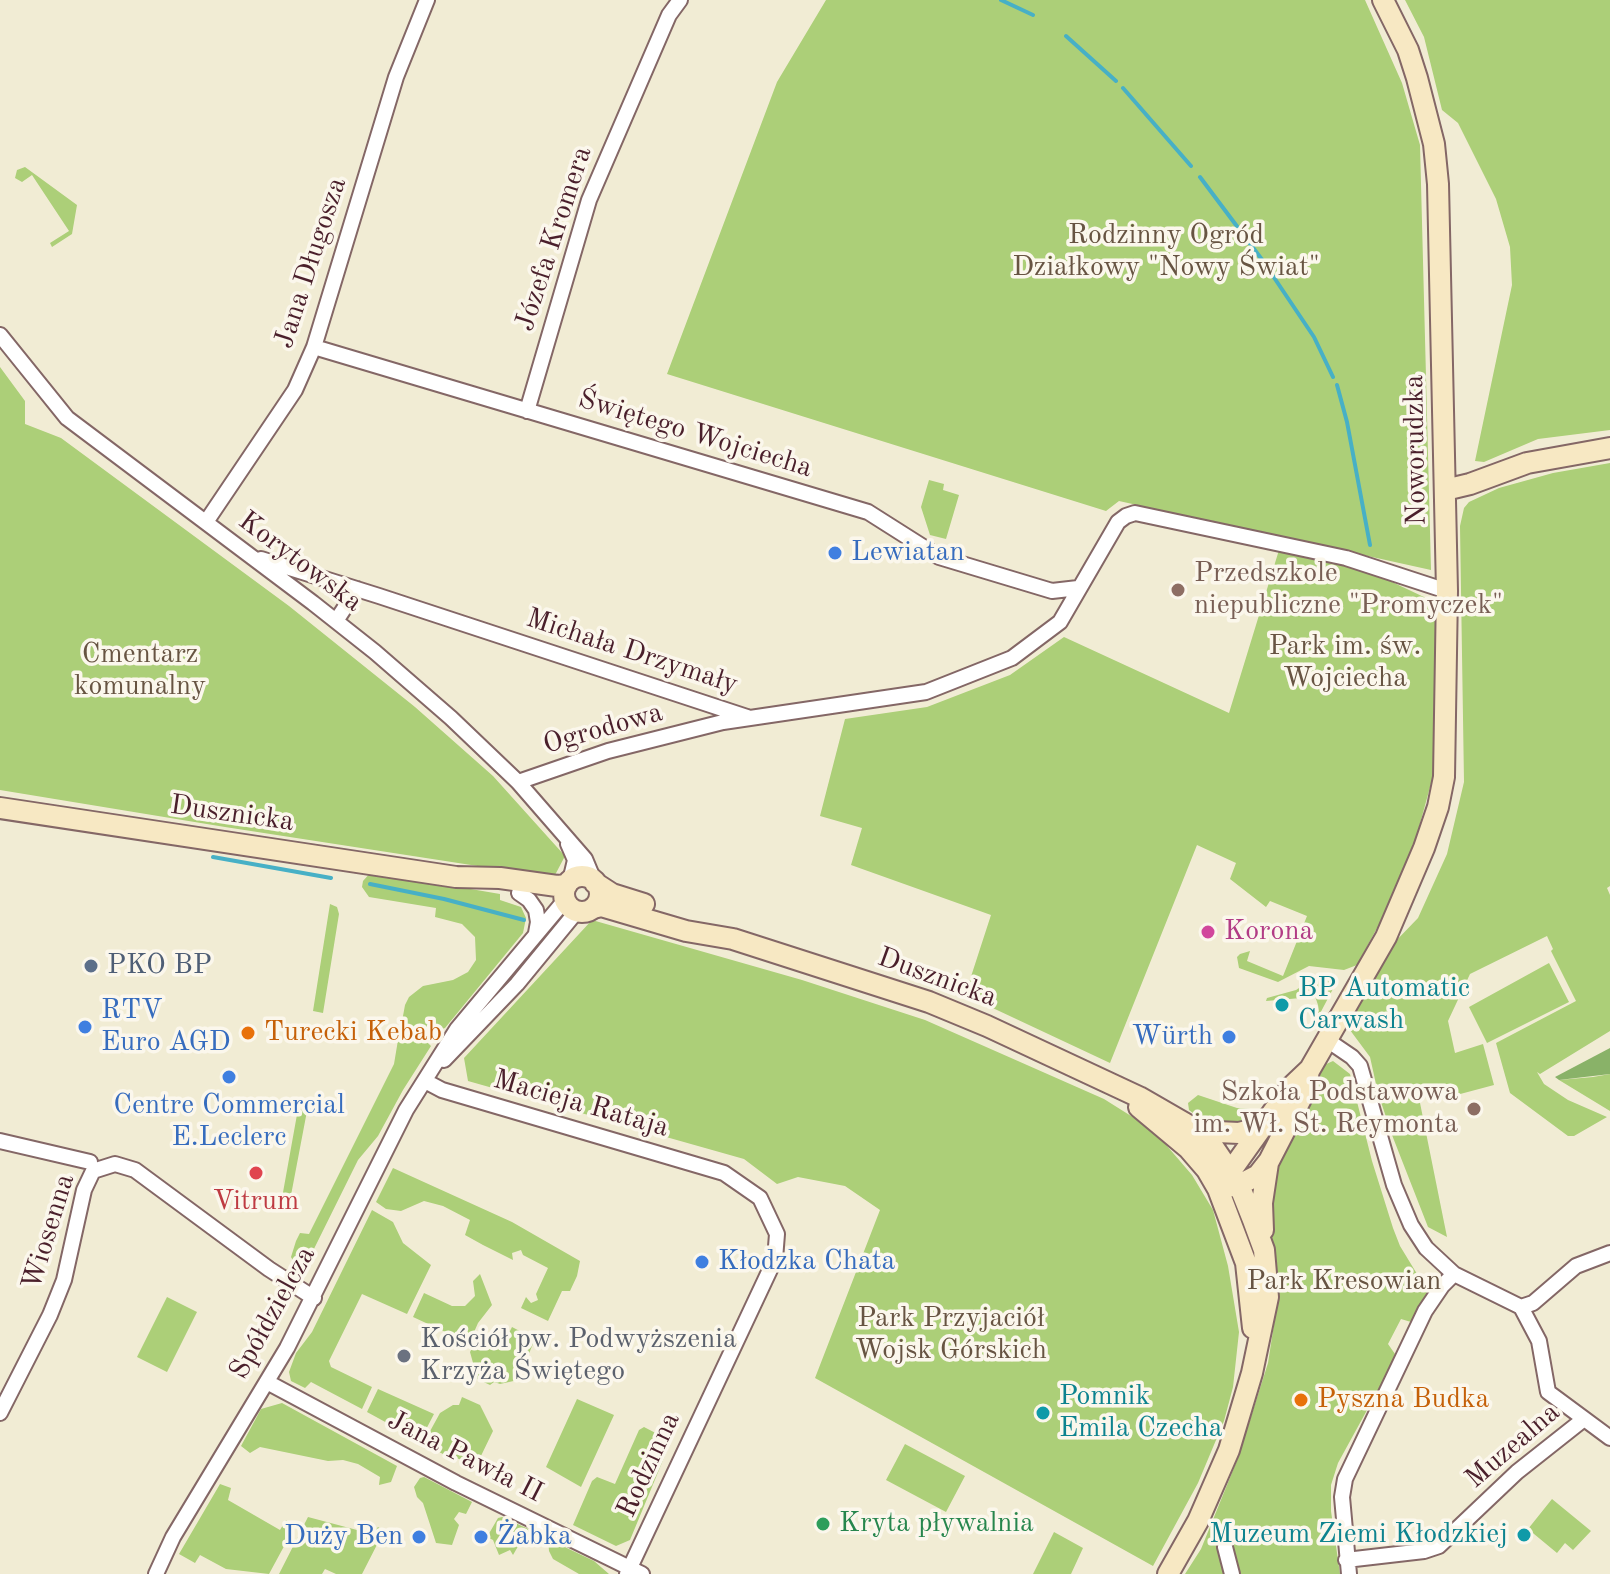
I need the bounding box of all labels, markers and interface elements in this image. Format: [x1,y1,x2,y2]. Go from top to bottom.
street label: Józefa Kromera [508,142,600,336]
street label: Jana Długosza [268,173,354,353]
park label: Rodzinny Ogród Działkowy "Nowy Świat" [1012,219,1320,285]
street label: Noworudzka [1398,374,1434,526]
street label: Świętego Wojciecha [574,382,816,486]
street label: Korytowska [231,504,369,620]
place label: Lewiatan [851,536,965,570]
marker: Lewiatan [826,544,844,562]
place label: Przedszkole niepubliczne "Promyczek" [1194,557,1503,623]
marker: Przedszkole niepubliczne "Promyczek" [1169,581,1187,599]
street label: Michała Drzymały [522,602,742,702]
park label: Park im. św. Wojciecha [1269,630,1421,696]
park label: Cmentarz komunalny [74,638,206,704]
street label: Ogrodowa [539,696,667,762]
street label: Dusznicka [168,789,296,839]
place label: Korona [1224,915,1313,949]
marker: Korona [1199,923,1217,941]
street label: Dusznicka [873,941,1001,1015]
place label: PKO BP [107,949,212,983]
marker: PKO BP [82,957,100,975]
place label: BP Automatic Carwash [1298,972,1470,1038]
place label: RTV Euro AGD [101,994,231,1060]
marker: BP Automatic Carwash [1273,996,1291,1014]
place label: Turecki Kebab [264,1016,442,1050]
marker: RTV Euro AGD [76,1018,94,1036]
place label: Würth [1132,1020,1213,1054]
marker: Turecki Kebab [239,1024,257,1042]
marker: Würth [1220,1028,1238,1046]
street label: Macieja Rataja [489,1063,673,1145]
marker: Centre Commercial E.Leclerc [220,1068,238,1086]
place label: Szkoła Podstawowa im. Wł. St. Reymonta [1194,1076,1458,1142]
place label: Centre Commercial E.Leclerc [113,1089,345,1155]
marker: Szkoła Podstawowa im. Wł. St. Reymonta [1465,1100,1483,1118]
marker: Vitrum [247,1164,265,1182]
street label: Wiosenna [16,1170,82,1294]
place label: Vitrum [213,1185,299,1219]
street label: Spółdzielcza [223,1241,323,1385]
place label: Kłodzka Chata [718,1245,895,1279]
marker: Kłodzka Chata [693,1253,711,1271]
park label: Park Kresowian [1247,1265,1441,1299]
park label: Park Przyjaciół Wojsk Górskich [855,1302,1047,1368]
place label: Kościół pw. Podwyższenia Krzyża Świętego [420,1323,737,1389]
marker: Kościół pw. Podwyższenia Krzyża Świętego [395,1347,413,1365]
place label: Pomnik Emila Czecha [1059,1380,1223,1446]
place label: Pyszna Budka [1317,1383,1489,1417]
marker: Pyszna Budka [1292,1391,1310,1409]
street label: Muzealna [1459,1396,1567,1496]
street label: Jana Pawła II [382,1403,548,1511]
marker: Pomnik Emila Czecha [1034,1404,1052,1422]
street label: Rodzinna [610,1407,688,1523]
place label: Kryta pływalnia [839,1507,1034,1541]
marker: Kryta pływalnia [814,1515,832,1533]
place label: Muzeum Ziemi Kłodzkiej [1209,1518,1508,1552]
place label: Duży Ben [284,1520,403,1554]
place label: Żabka [497,1520,572,1554]
marker: Muzeum Ziemi Kłodzkiej [1515,1526,1533,1544]
marker: Duży Ben [410,1528,428,1546]
marker: Żabka [472,1528,490,1546]

